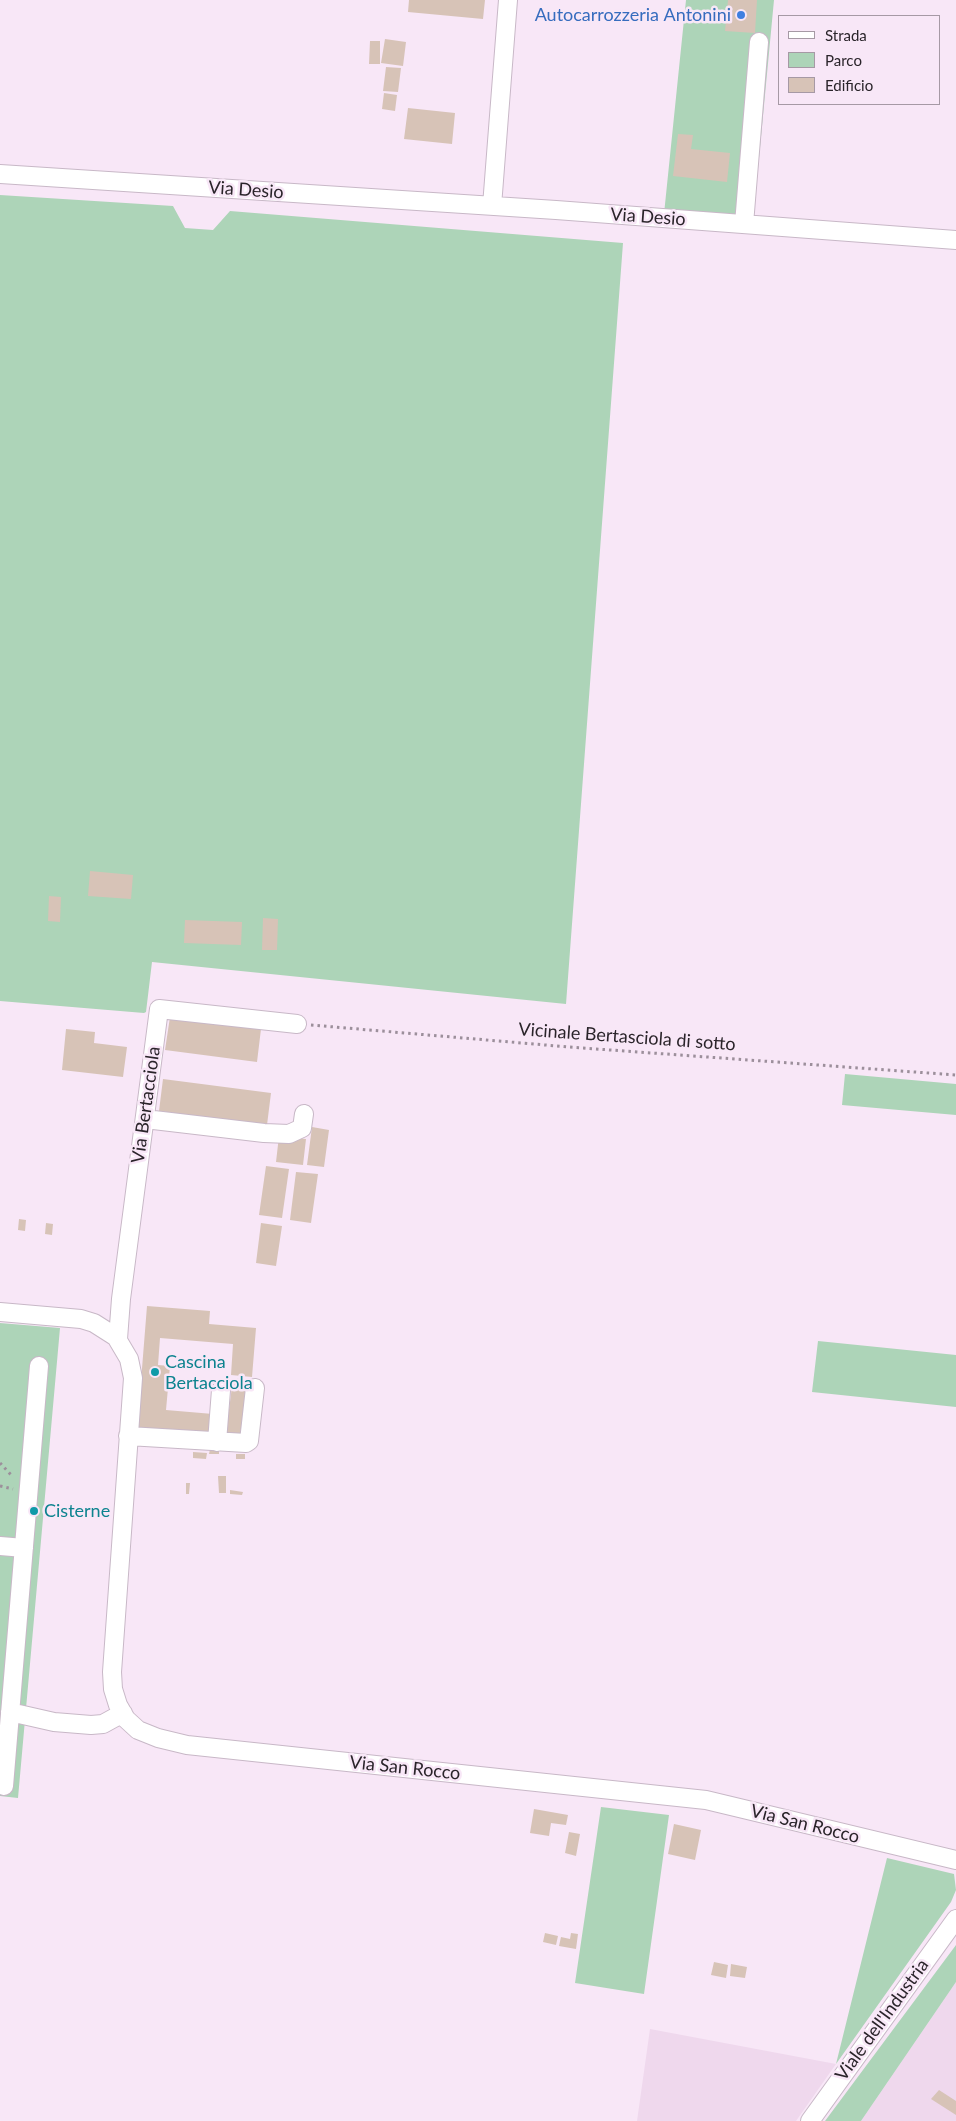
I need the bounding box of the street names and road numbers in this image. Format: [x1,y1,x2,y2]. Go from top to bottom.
street label: Via Desio [208,177,284,203]
street label: Via Desio [610,204,686,230]
street label: Vicinale Bertasciola di sotto [518,1019,736,1055]
street label: Via Bertacciola [127,1045,165,1165]
street label: Via San Rocco [349,1751,461,1785]
street label: Via San Rocco [748,1800,862,1848]
street label: Viale dell'Industria [831,1955,933,2085]

